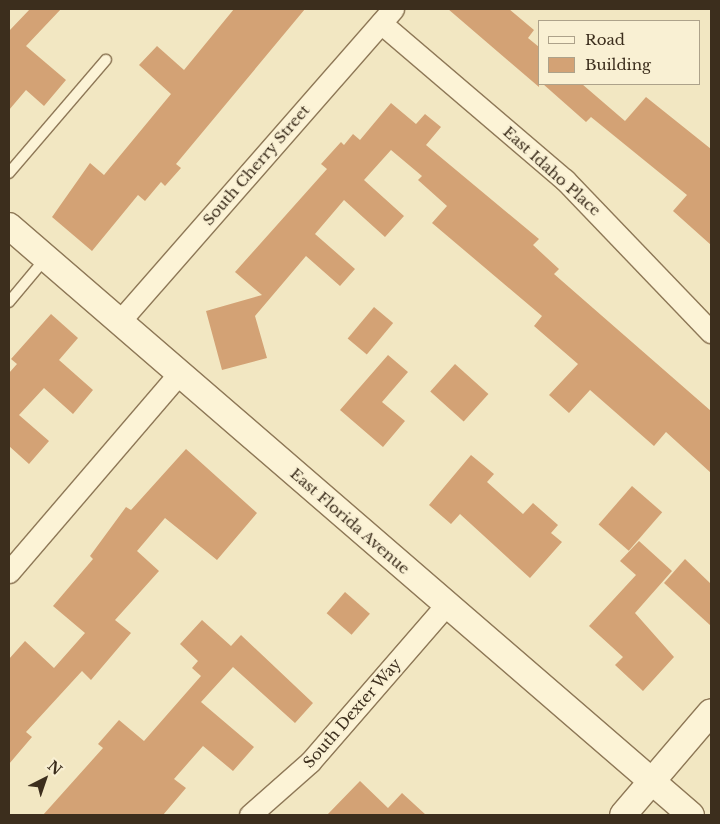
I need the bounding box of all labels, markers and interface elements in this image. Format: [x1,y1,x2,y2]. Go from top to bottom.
legend [538,20,700,85]
text: Road [585,30,625,49]
text: Building [585,55,651,74]
street label: South Cherry Street [199,101,313,229]
street label: East Idaho Place [500,123,604,219]
street label: East Florida Avenue [286,464,414,578]
street label: South Dexter Way [299,654,405,772]
north arrow [20,754,70,804]
text: N [44,757,66,779]

